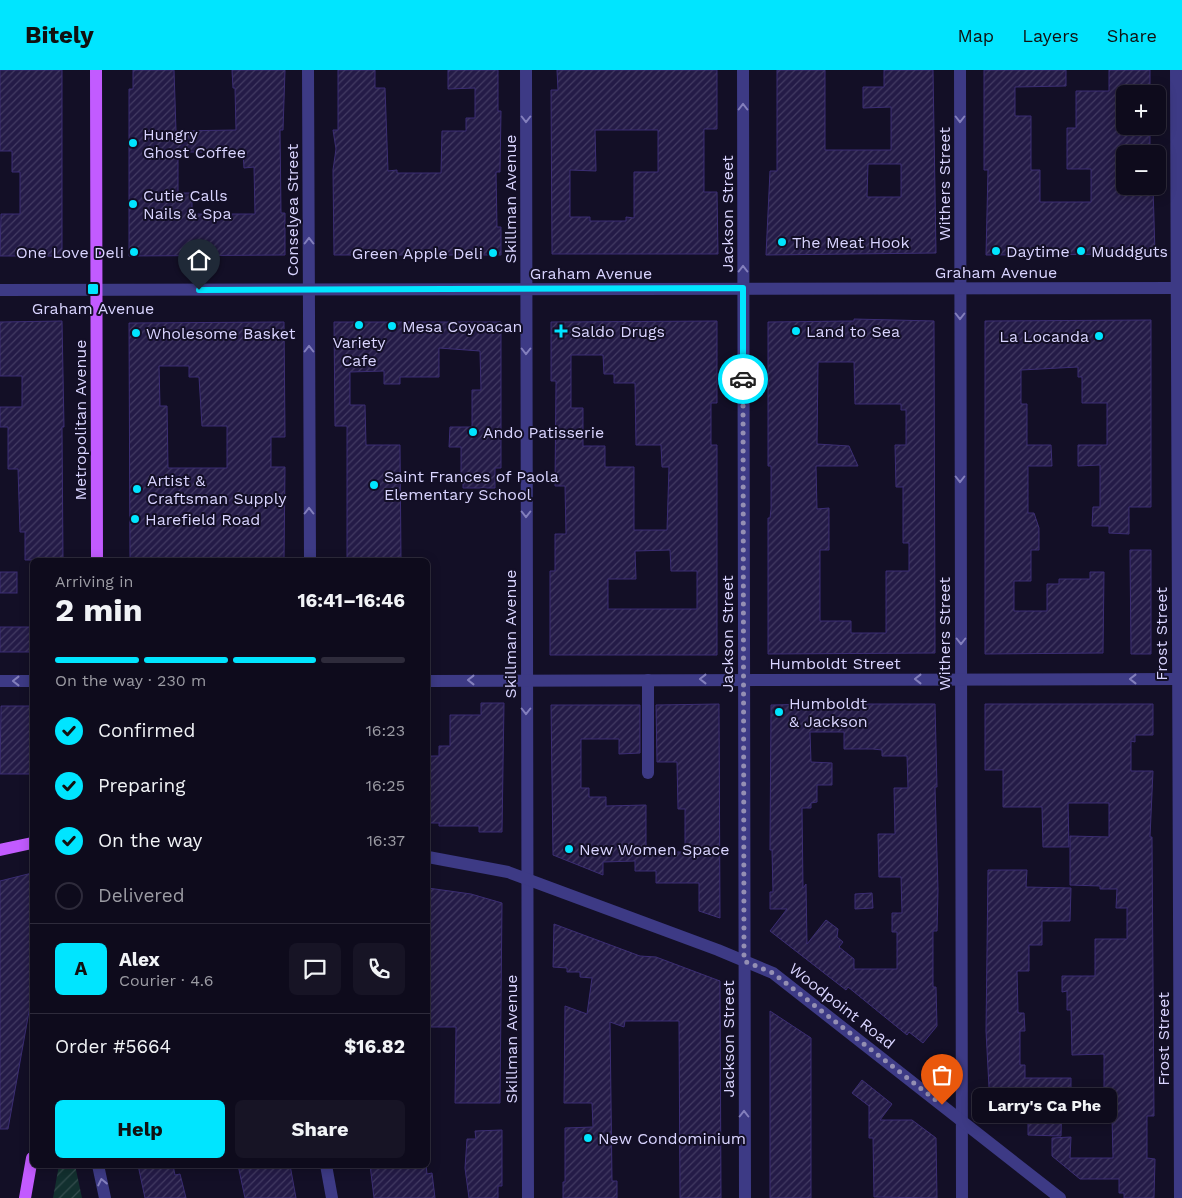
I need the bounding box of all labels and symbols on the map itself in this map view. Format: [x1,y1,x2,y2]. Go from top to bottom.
one-way arrow [738,103,748,110]
one-way arrow [521,115,531,123]
one-way arrow [955,115,965,123]
place label: Hungry Ghost Coffee [143,125,246,162]
street label: Withers Street [935,127,954,241]
street label: Skillman Avenue [501,135,520,264]
marker: Hungry Ghost Coffee [127,137,139,149]
street label: Conselyea Street [283,143,302,276]
street label: Jackson Street [718,155,737,273]
place label: Cutie Calls Nails & Spa [143,186,231,223]
marker: Cutie Calls Nails & Spa [127,198,139,210]
place label: The Meat Hook [792,233,910,252]
marker: The Meat Hook [776,236,788,248]
one-way arrow [304,237,314,244]
pin [178,239,220,290]
place label: Daytime [1006,242,1070,261]
place label: Muddguts [1091,242,1168,261]
place label: One Love Deli [16,243,124,262]
place label: Green Apple Deli [352,244,483,263]
marker: Daytime [990,245,1002,257]
marker: Muddguts [1075,245,1087,257]
marker: One Love Deli [128,246,140,258]
marker: Green Apple Deli [487,247,499,259]
street label: Graham Avenue [935,263,1057,282]
street label: Graham Avenue [530,264,652,283]
one-way arrow [738,265,748,273]
marker: Graham Avenue [86,282,100,296]
place label: Graham Avenue [32,299,154,318]
one-way arrow [955,312,965,320]
place label: Mesa Coyoacan [402,317,523,336]
marker: Variety Cafe [353,319,365,331]
marker: Mesa Coyoacan [386,320,398,332]
place label: Saldo Drugs [571,322,665,341]
place label: Land to Sea [806,322,900,341]
place label: Wholesome Basket [146,324,296,343]
marker: Saldo Drugs [555,325,567,337]
marker: Land to Sea [790,325,802,337]
marker: Wholesome Basket [130,327,142,339]
place label: La Locanda [999,327,1089,346]
marker: La Locanda [1093,330,1105,342]
place label: Variety Cafe [332,333,386,370]
street label: Metropolitan Avenue [71,340,90,500]
one-way arrow [304,345,314,352]
one-way arrow [521,348,531,355]
courier [718,354,768,404]
place label: Ando Patisserie [483,423,604,442]
marker: Ando Patisserie [467,426,479,438]
place label: Saint Frances of Paola Elementary School [384,467,559,504]
place label: Artist & Craftsman Supply [147,471,287,508]
one-way arrow [955,475,965,483]
marker: Saint Frances of Paola Elementary School [368,479,380,491]
marker: Artist & Craftsman Supply [131,483,143,495]
one-way arrow [304,507,314,515]
place label: Harefield Road [145,510,260,529]
one-way arrow [521,510,531,518]
marker: Harefield Road [129,513,141,525]
street label: Skillman Avenue [501,570,520,699]
street label: Jackson Street [718,575,737,693]
street label: Withers Street [935,577,954,691]
street label: Frost Street [1152,587,1171,681]
one-way arrow [956,638,966,645]
street label: Humboldt Street [769,654,901,673]
one-way arrow [699,674,707,684]
one-way arrow [914,674,922,684]
one-way arrow [1129,674,1137,684]
one-way arrow [467,675,474,685]
one-way arrow [12,676,20,686]
place label: Humboldt & Jackson [789,694,868,731]
marker: Humboldt & Jackson [773,706,785,718]
one-way arrow [521,708,531,715]
place label: New Women Space [579,840,729,859]
marker: New Women Space [563,843,575,855]
street label: Woodpoint Road [785,959,899,1053]
street label: Skillman Avenue [502,975,521,1104]
street label: Jackson Street [719,980,738,1098]
street label: Frost Street [1154,992,1173,1086]
pin [921,1054,963,1105]
callout: Larry's Ca Phe [972,1088,1117,1122]
one-way arrow [739,1110,749,1118]
place label: New Condominium [598,1129,746,1148]
marker: New Condominium [582,1132,594,1144]
one-way arrow [97,1177,108,1186]

